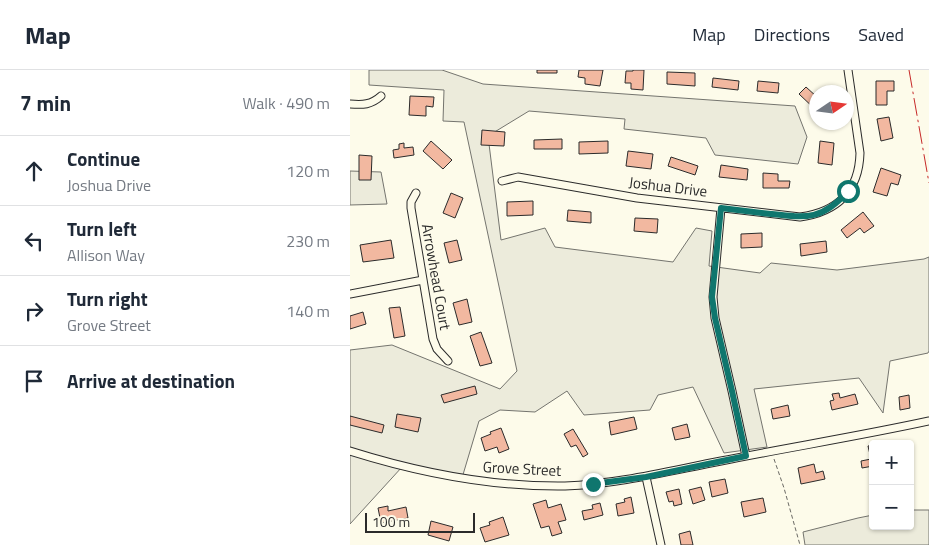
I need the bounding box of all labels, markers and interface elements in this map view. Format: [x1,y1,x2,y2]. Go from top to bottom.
text: Map [25,17,71,53]
text: Map [692,21,726,48]
text: Directions [754,21,830,48]
text: Saved [858,21,904,48]
north arrow [809,85,854,130]
text: 7 min [20,87,71,119]
text: Walk · 490 m [242,91,330,115]
text: Continue [67,144,140,173]
icon: ahead [20,157,48,185]
text: 120 m [286,159,330,183]
street label: Joshua Drive [628,170,709,203]
text: Joshua Drive [67,173,151,197]
route start [837,180,860,203]
text: Turn left [67,214,137,243]
street label: Arrowhead Court [416,222,457,332]
icon: left [20,227,48,255]
text: 230 m [286,229,330,253]
text: Allison Way [67,243,145,267]
text: Turn right [67,284,148,313]
icon: right [20,297,48,325]
text: 140 m [286,299,330,323]
text: Grove Street [67,313,151,337]
text: Arrive at destination [67,366,235,395]
icon: arrive [20,367,48,395]
map controls [869,440,914,530]
button: + [869,440,914,485]
street label: Grove Street [482,455,563,482]
route end [582,473,605,496]
button: − [869,485,914,530]
scale bar [365,510,475,533]
text: 100 m [372,511,410,532]

